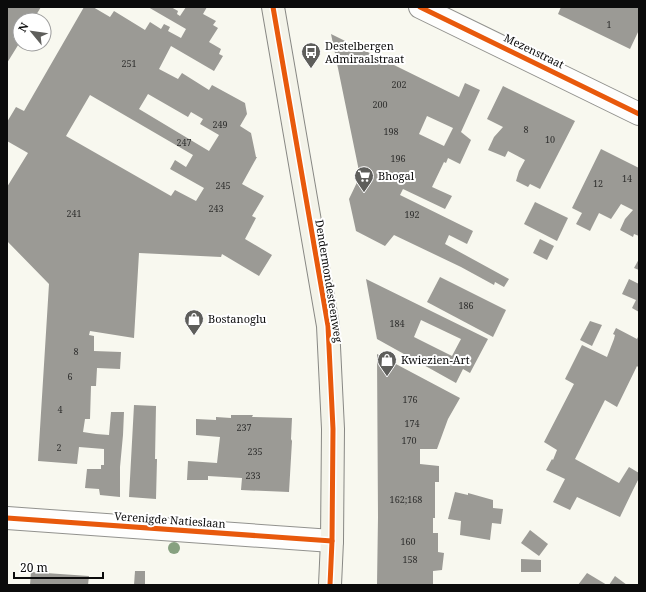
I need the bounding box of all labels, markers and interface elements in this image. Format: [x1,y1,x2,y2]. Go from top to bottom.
north arrow [12,12,52,52]
house number: 1 [606,18,612,31]
text: N [14,19,32,34]
street label: Mezenstraat [502,30,567,72]
place label: Destelbergen Admiraalstraat [325,38,404,66]
bus stop icon: Destelbergen Admiraalstraat [300,41,322,69]
house number: 251 [121,57,137,70]
house number: 202 [391,78,407,91]
house number: 200 [372,98,388,111]
house number: 249 [212,118,228,131]
house number: 8 [523,123,529,136]
house number: 198 [383,125,399,138]
house number: 10 [545,133,555,146]
house number: 247 [176,136,192,149]
house number: 196 [390,152,406,165]
supermarket icon: Bhogal [353,165,375,193]
place label: Bhogal [378,168,415,183]
house number: 14 [622,172,632,185]
house number: 12 [593,177,603,190]
house number: 245 [215,179,231,192]
house number: 243 [208,202,224,215]
house number: 241 [66,207,82,220]
house number: 192 [404,208,420,221]
street label: Dendermondesteenweg [312,218,347,344]
house number: 186 [458,299,474,312]
shop icon: Bostanoglu [183,308,205,336]
place label: Bostanoglu [208,311,266,326]
house number: 184 [389,317,405,330]
house number: 8 [73,345,79,358]
shop icon: Kwiezien-Art [376,349,398,377]
place label: Kwiezien-Art [401,352,470,367]
house number: 6 [67,370,73,383]
house number: 176 [402,393,418,406]
house number: 4 [57,403,63,416]
house number: 174 [404,417,420,430]
house number: 237 [236,421,252,434]
house number: 170 [401,434,417,447]
house number: 2 [56,441,62,454]
house number: 235 [247,445,263,458]
house number: 233 [245,469,261,482]
house number: 162;168 [390,493,422,506]
street label: Verenigde Natieslaan [114,508,226,531]
house number: 160 [400,535,416,548]
house number: 158 [402,553,418,566]
scale bar [14,554,103,580]
text: 20 m [20,559,48,576]

